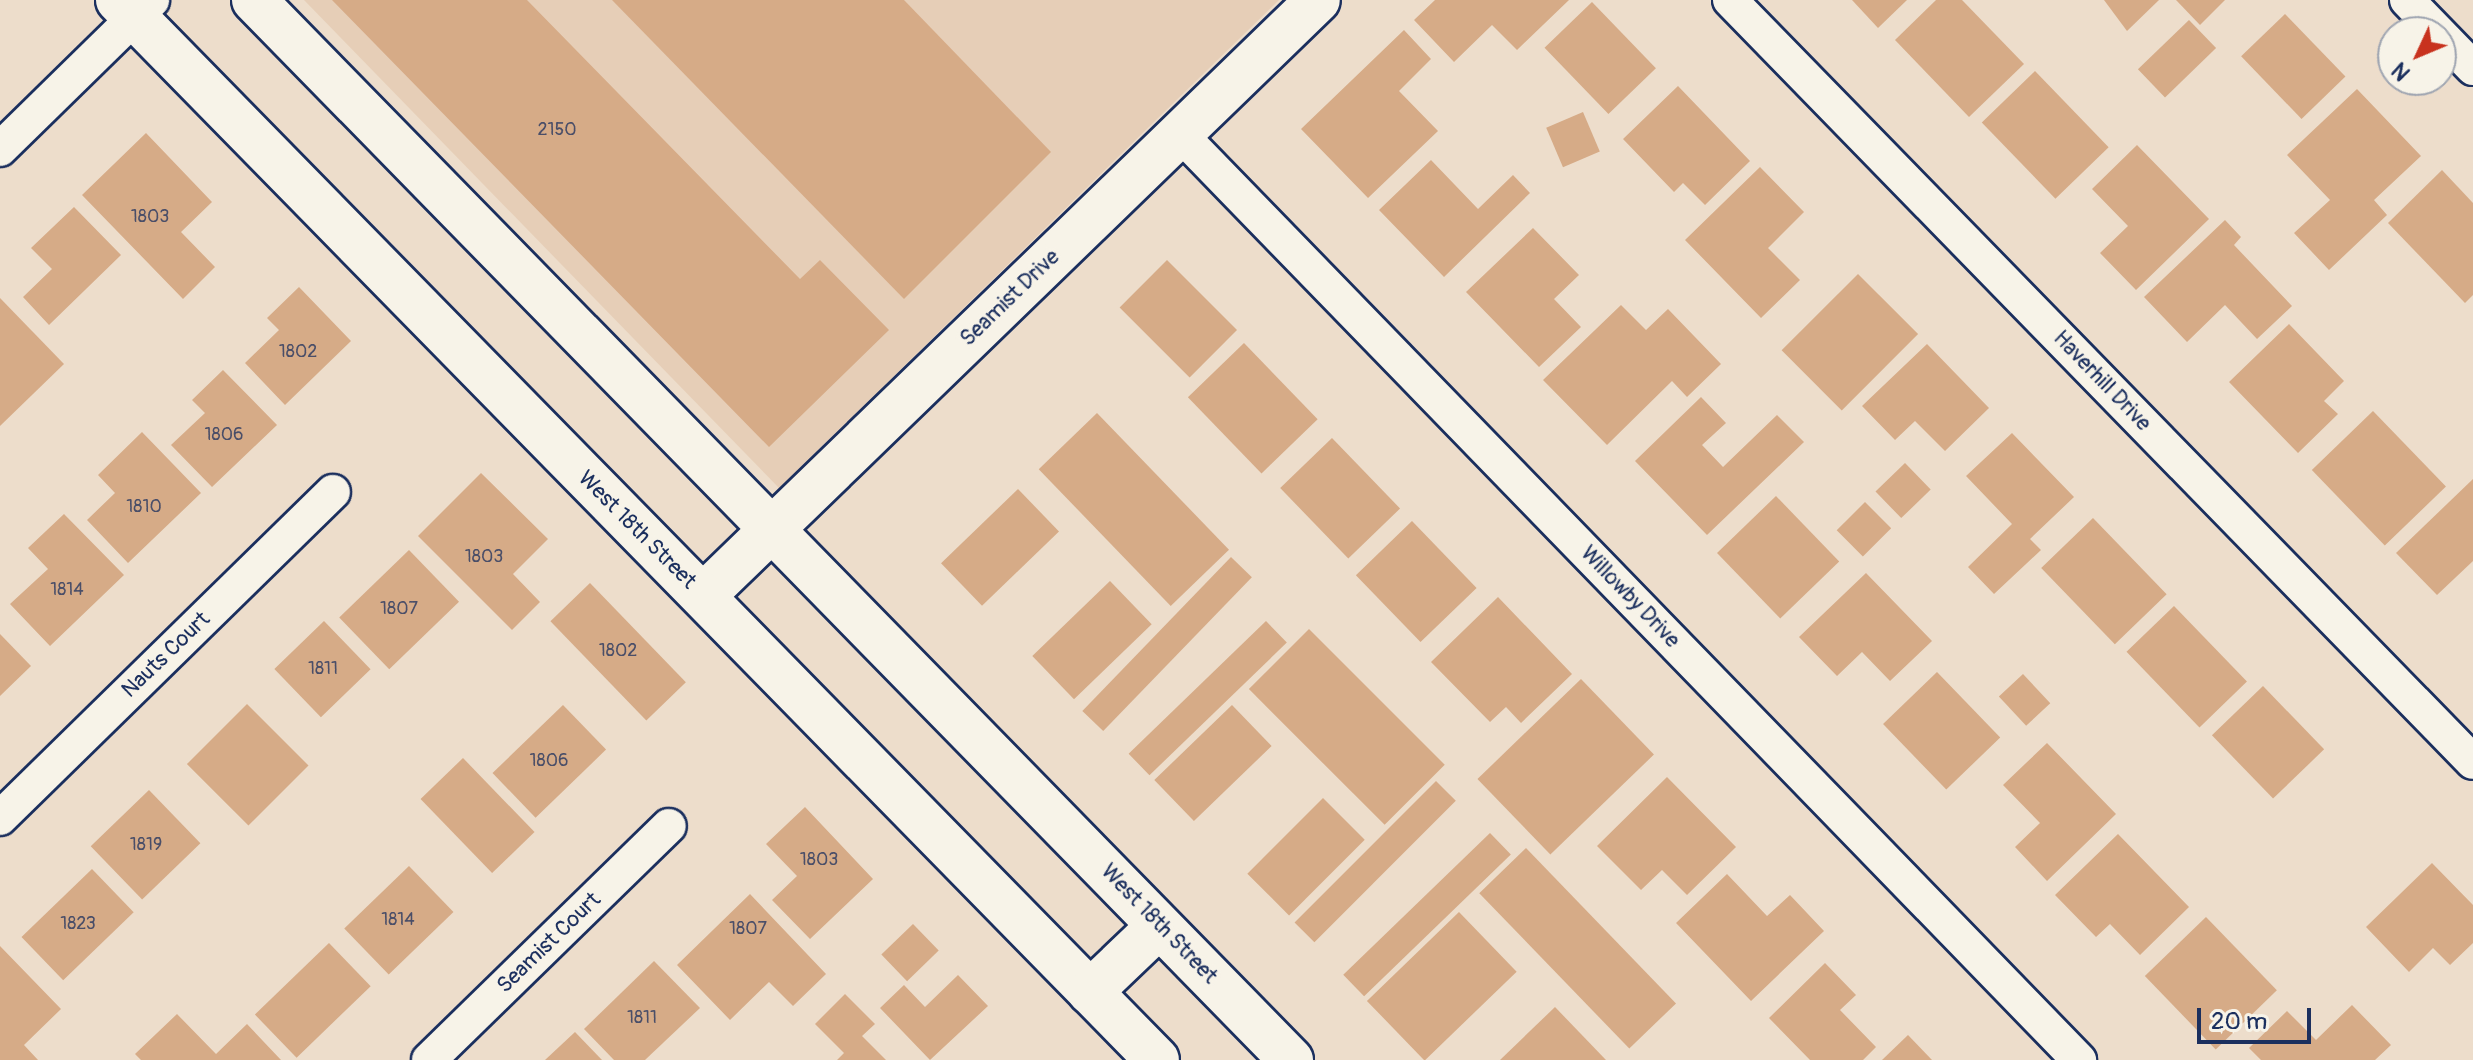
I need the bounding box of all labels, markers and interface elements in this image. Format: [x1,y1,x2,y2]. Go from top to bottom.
north arrow [2377,16,2457,96]
text: N [2386,56,2416,86]
house number: 2150 [537,119,577,141]
house number: 1803 [131,206,169,228]
street label: Seamist Drive [955,244,1065,352]
street label: Haverhill Drive [2048,325,2156,437]
house number: 1802 [279,341,317,363]
house number: 1806 [205,424,243,446]
street label: West 18th Street [572,465,702,595]
house number: 1810 [126,496,162,518]
street label: Willowby Drive [1575,541,1685,653]
house number: 1803 [465,546,503,568]
house number: 1814 [50,579,84,601]
house number: 1807 [380,598,418,620]
street label: Nauts Court [116,606,216,704]
house number: 1802 [599,640,637,662]
house number: 1811 [308,658,338,680]
house number: 1806 [530,750,568,772]
house number: 1819 [130,834,162,856]
house number: 1803 [800,849,838,871]
street label: West 18th Street [1095,859,1223,989]
street label: Seamist Court [492,887,606,999]
house number: 1814 [381,909,415,931]
house number: 1823 [60,913,96,935]
house number: 1807 [729,918,767,940]
scale bar [2201,992,2315,1042]
house number: 1811 [627,1007,657,1029]
text: 20 m [2211,1007,2267,1036]

